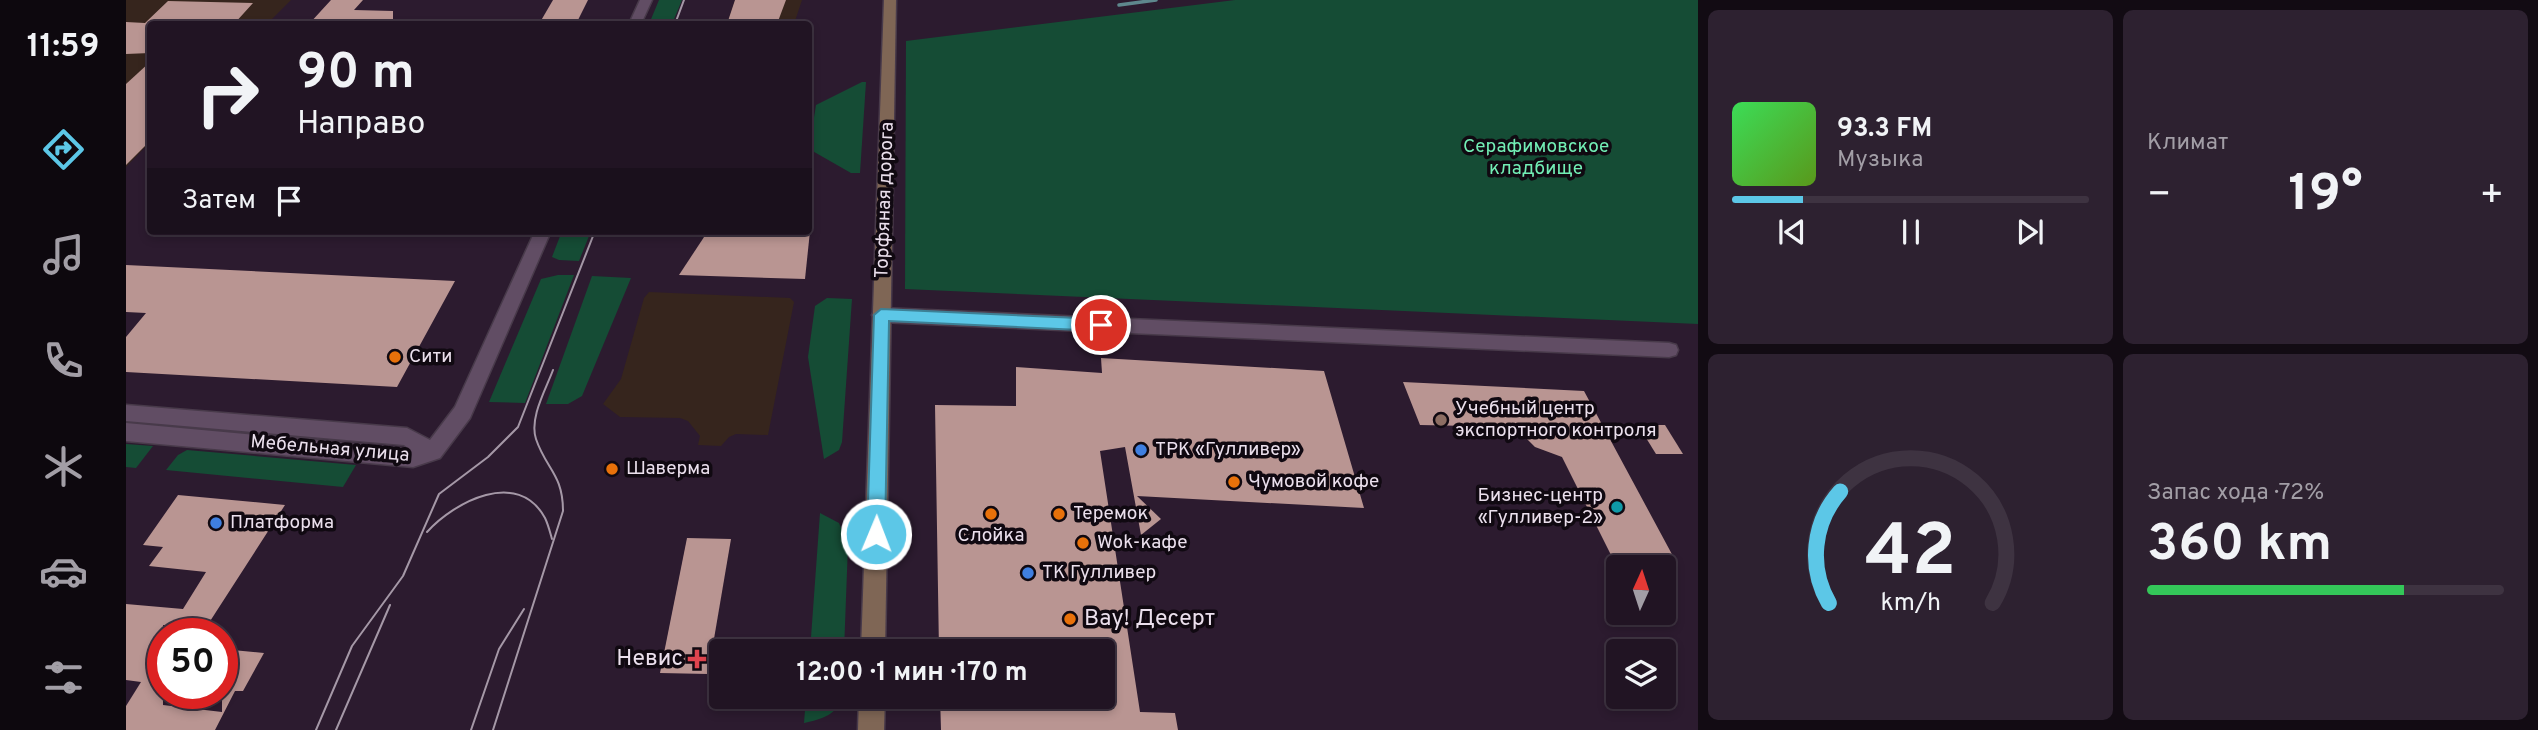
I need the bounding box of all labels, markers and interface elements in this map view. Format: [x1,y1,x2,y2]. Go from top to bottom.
text: 11:59 [27,28,99,68]
text: 90 m [297,44,415,106]
icon: right [182,49,273,140]
text: Направо [297,105,425,145]
text: 93.3 FM [1837,113,1932,146]
street label: Торфяная дорога [870,121,900,279]
icon: directions [39,125,88,174]
text: Климат [2147,129,2228,158]
park label: Серафимовское кладбище [1463,135,1609,181]
text: Музыка [1837,146,1923,175]
text: 19° [2288,163,2363,229]
text: − [2147,172,2172,221]
text: + [2479,172,2504,221]
icon: arrive [270,182,308,220]
text: Затем [182,185,256,218]
icon: previous [1773,213,1811,251]
icon: pause [1892,213,1930,251]
icon: next [2011,213,2049,251]
icon: music [39,230,88,279]
pin [1071,295,1131,355]
icon: arrive [1082,306,1120,344]
icon: phone [39,336,88,385]
place label: Сити [409,345,452,369]
marker: Сити [387,349,403,365]
place label: Учебный центр экспортного контроля [1455,397,1657,443]
marker: Учебный центр экспортного контроля [1433,412,1449,428]
street label: Мебельная улица [249,430,411,468]
place label: ТРК «Гулливер» [1155,438,1301,462]
icon: climate [39,442,88,491]
marker: ТРК «Гулливер» [1133,442,1149,458]
place label: Шаверма [626,457,710,481]
marker: Шаверма [604,461,620,477]
place label: Чумовой кофе [1248,470,1379,494]
marker: Чумовой кофе [1226,474,1242,490]
text: Запас хода · 72% [2147,479,2324,508]
place label: Бизнес-центр «Гулливер-2» [1478,484,1603,530]
position arrow [839,497,913,571]
marker: Бизнес-центр «Гулливер-2» [1609,499,1625,515]
place label: Теремок [1073,502,1149,526]
marker: Слойка [983,506,999,522]
marker: Теремок [1051,506,1067,522]
text: 42 [1865,509,1956,601]
place label: Платформа [230,511,334,535]
text: 360 km [2147,513,2332,579]
marker: Платформа [208,515,224,531]
place label: Слойка [958,524,1024,548]
place label: Wok-кафе [1097,531,1187,555]
marker: Wok-кафе [1075,535,1091,551]
icon: car [39,547,88,596]
north arrow [1606,555,1676,625]
map controls [1606,555,1676,709]
place label: ТК Гулливер [1042,561,1156,585]
marker: ТК Гулливер [1020,565,1036,581]
text: km/h [1880,588,1941,620]
place label: Вау! Десерт [1084,605,1215,634]
marker: Вау! Десерт [1062,611,1078,627]
speed limit sign: 50 [147,618,238,709]
button: layers [1606,639,1676,709]
place label: Невис [616,645,683,674]
marker: Невис [689,651,705,667]
icon: filters [39,653,88,702]
text: 12:00 · 1 мин · 170 m [796,657,1028,690]

